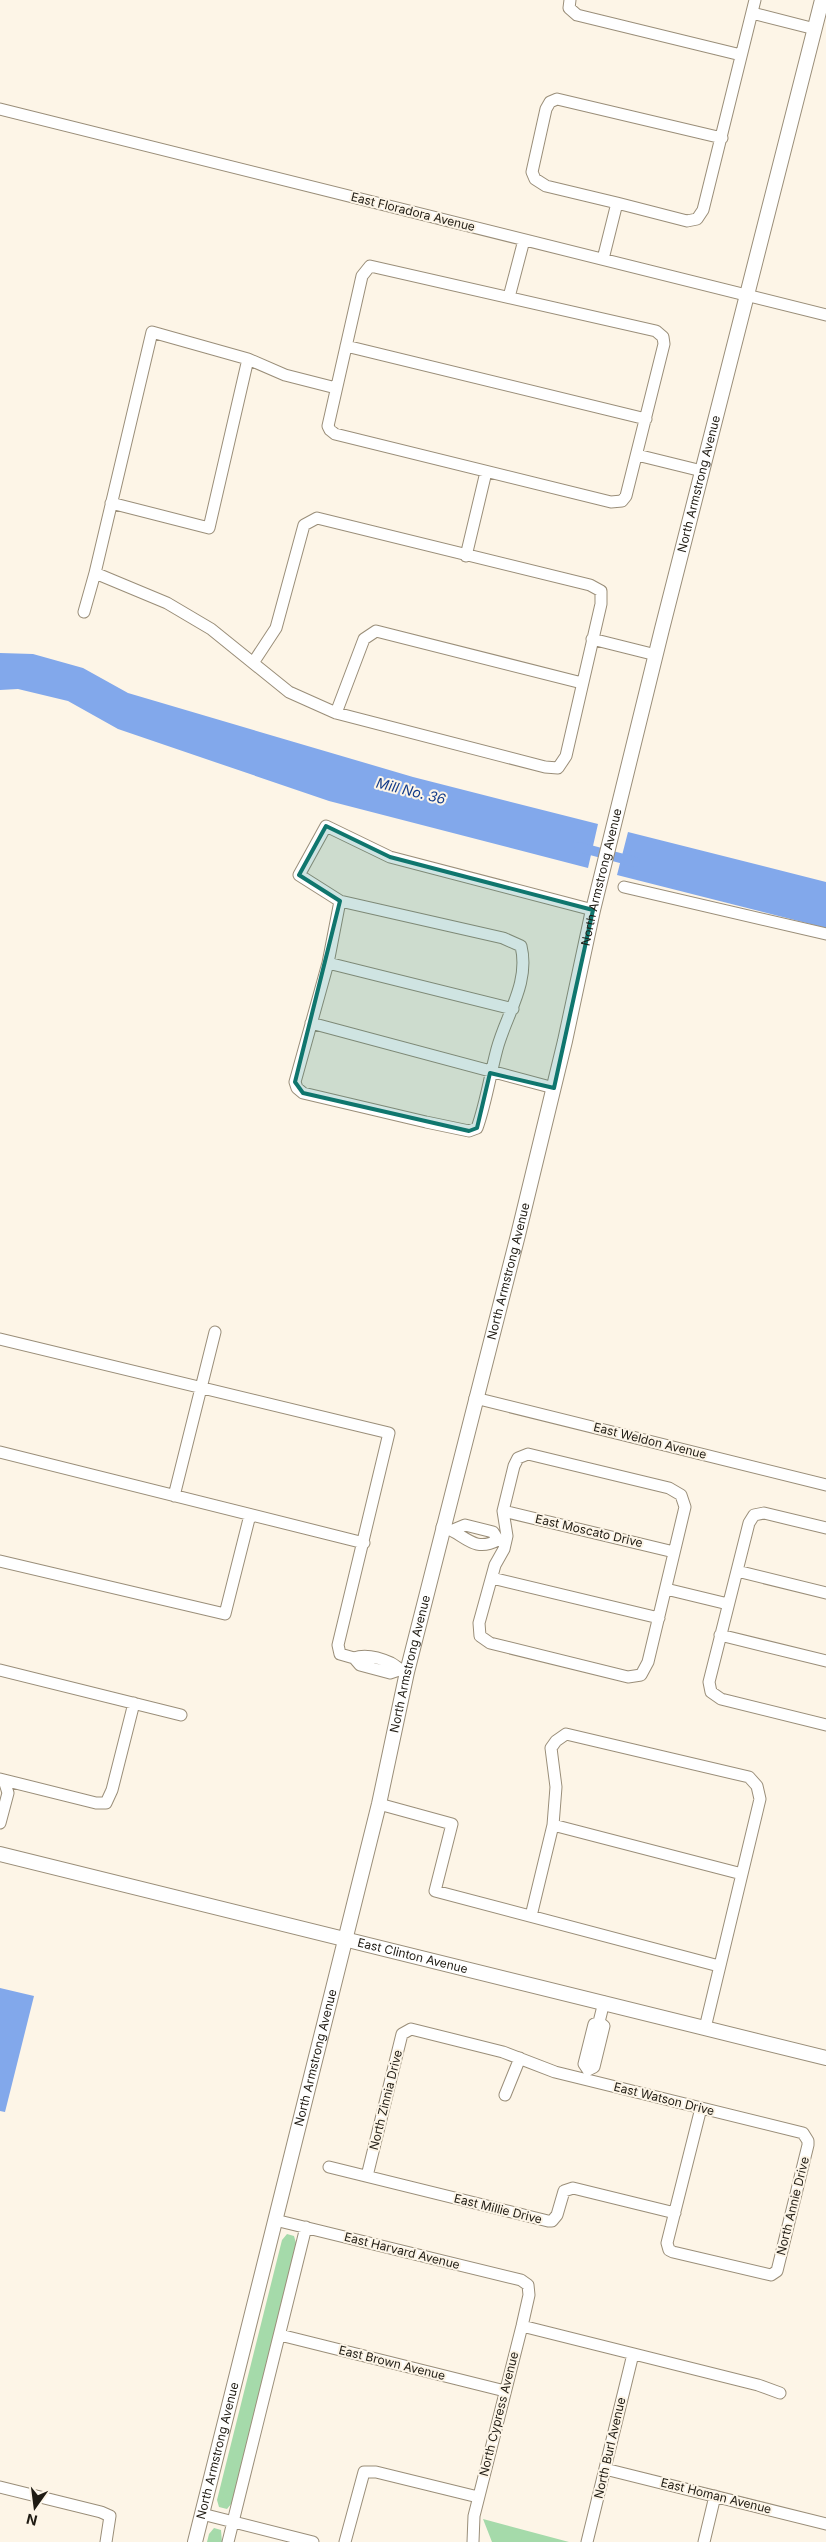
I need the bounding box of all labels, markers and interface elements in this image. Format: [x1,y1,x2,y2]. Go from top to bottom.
street label: East Floradora Avenue [350,189,477,234]
street label: North Armstrong Avenue [674,414,723,554]
water label: Mill No. 36 [375,774,448,807]
street label: North Armstrong Avenue [578,807,625,947]
street label: North Armstrong Avenue [484,1201,533,1341]
street label: East Weldon Avenue [592,1419,708,1462]
street label: East Moscato Drive [534,1511,644,1550]
street label: North Armstrong Avenue [386,1594,433,1734]
street label: East Clinton Avenue [356,1935,469,1976]
street label: North Armstrong Avenue [291,1988,340,2128]
street label: North Zinnia Drive [366,2048,405,2152]
street label: East Watson Drive [612,2079,716,2118]
street label: North Annie Drive [773,2155,812,2257]
street label: East Millie Drive [453,2190,544,2227]
street label: East Harvard Avenue [343,2229,461,2272]
street label: East Brown Avenue [337,2342,447,2383]
street label: North Cypress Avenue [476,2350,521,2478]
street label: North Armstrong Avenue [193,2381,242,2521]
street label: North Burl Avenue [591,2396,628,2500]
street label: East Homan Avenue [659,2474,773,2517]
north arrow [10,2482,60,2532]
text: N [25,2511,39,2530]

